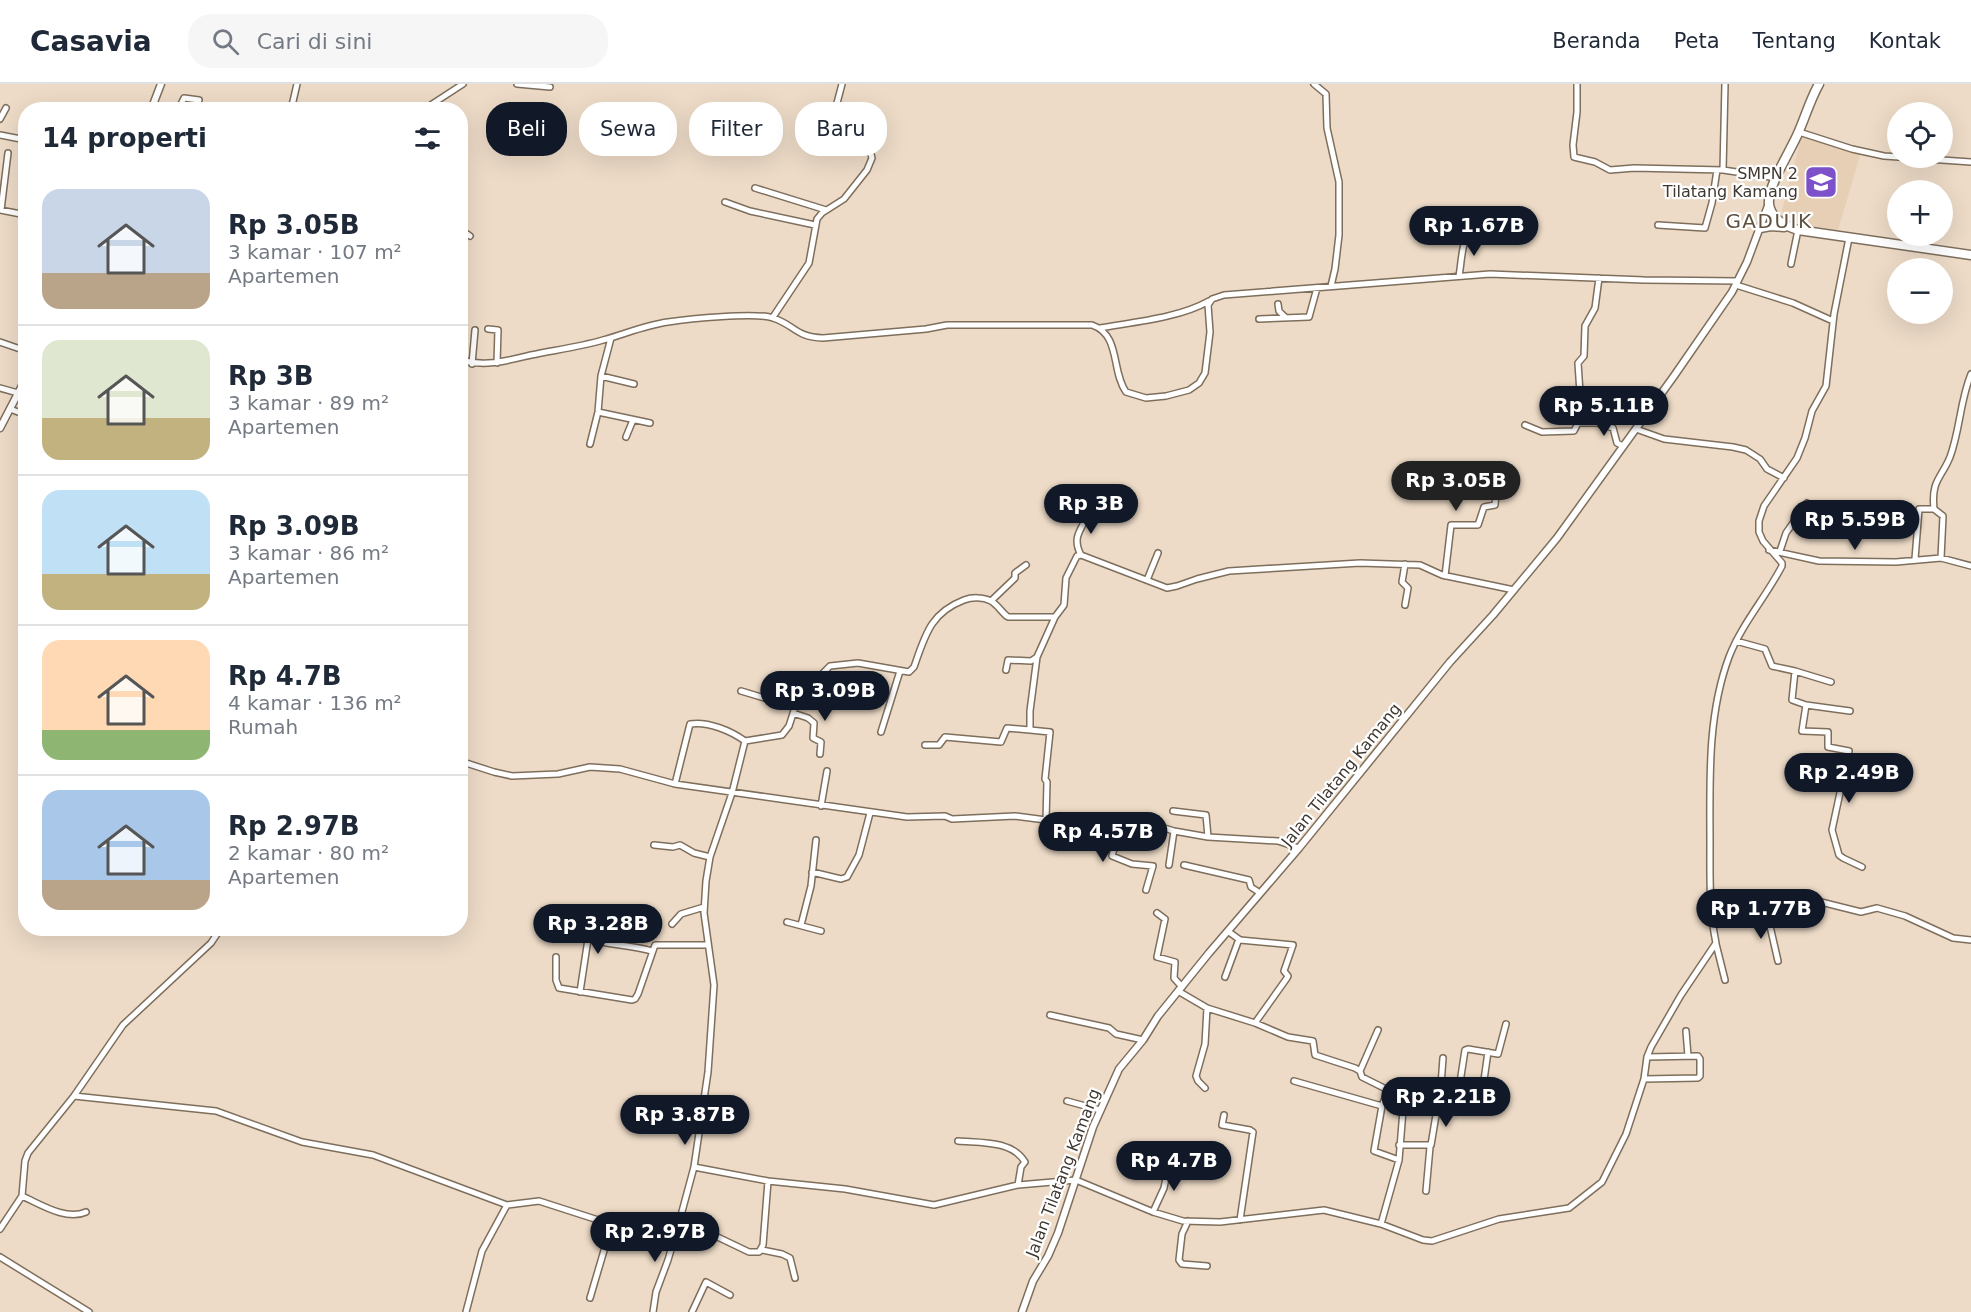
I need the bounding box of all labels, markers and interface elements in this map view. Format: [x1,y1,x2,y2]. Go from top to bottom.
search box [188,14,608,68]
text: Casavia [30,25,152,58]
icon: search [209,25,242,58]
text: Cari di sini [257,29,372,54]
text: Beranda [1552,29,1641,53]
text: Peta [1674,29,1720,53]
text: Tentang [1753,29,1836,53]
text: Kontak [1869,29,1941,53]
chip: Beli [486,102,567,156]
chip: Sewa [579,102,677,156]
chip: Filter [689,102,783,156]
chip: Baru [795,102,887,156]
map controls [1887,102,1953,324]
button: locate [1887,102,1953,168]
icon: filters [411,122,444,155]
text: 14 properti [42,123,207,153]
place label: SMPN 2 Tilatang Kamang [1662,164,1798,201]
school or university icon: SMPN 2 Tilatang Kamang [1803,164,1839,200]
button: + [1887,180,1953,246]
pin: Rp 1.67B [1412,206,1536,257]
district label: GADUIK [1725,209,1813,233]
text: Rp 3.05B [228,210,360,240]
icon: home [90,213,162,285]
text: Rp 1.67B [1423,213,1525,237]
text: 3 kamar · 107 m² [228,240,402,264]
button: − [1887,258,1953,324]
text: Apartemen [228,264,339,288]
text: Rp 3B [228,361,314,391]
icon: home [90,364,162,436]
pin: Rp 5.11B [1542,386,1666,437]
text: 3 kamar · 89 m² [228,391,389,415]
text: Rp 5.11B [1553,393,1655,417]
text: Apartemen [228,415,339,439]
pin: Rp 3.05B [1394,461,1518,512]
text: Rp 3.05B [1405,468,1507,492]
pin: Rp 3B [1049,484,1133,535]
text: Rp 3B [1058,491,1124,515]
pin: Rp 5.59B [1793,500,1917,551]
text: Rp 5.59B [1804,507,1906,531]
text: Rp 3.09B [228,511,360,541]
icon: home [90,514,162,586]
text: 3 kamar · 86 m² [228,541,389,565]
text: Apartemen [228,565,339,589]
text: Rp 4.7B [228,661,342,691]
icon: home [90,664,162,736]
pin: Rp 3.09B [763,671,887,722]
text: Rp 3.09B [774,678,876,702]
text: 4 kamar · 136 m² [228,691,402,715]
street label: Jalan Tilatang Kamang [1277,699,1405,851]
text: Rumah [228,715,298,739]
pin: Rp 2.49B [1787,753,1911,804]
text: Rp 2.49B [1798,760,1900,784]
text: Rp 2.97B [228,811,360,841]
pin: Rp 4.57B [1041,812,1165,863]
icon: home [90,814,162,886]
text: Rp 4.57B [1052,819,1154,843]
text: 2 kamar · 80 m² [228,841,389,865]
text: Apartemen [228,865,339,889]
pin: Rp 1.77B [1699,889,1823,940]
text: Rp 1.77B [1710,896,1812,920]
pin: Rp 3.28B [536,904,660,955]
text: Rp 3.28B [547,911,649,935]
pin: Rp 2.21B [1384,1077,1508,1128]
text: Rp 2.21B [1395,1084,1497,1108]
street label: Jalan Tilatang Kamang [1022,1086,1104,1261]
pin: Rp 3.87B [623,1095,747,1146]
text: Rp 3.87B [634,1102,736,1126]
pin: Rp 4.7B [1119,1141,1229,1192]
text: Rp 4.7B [1130,1148,1218,1172]
pin: Rp 2.97B [593,1212,717,1263]
text: Rp 2.97B [604,1219,706,1243]

